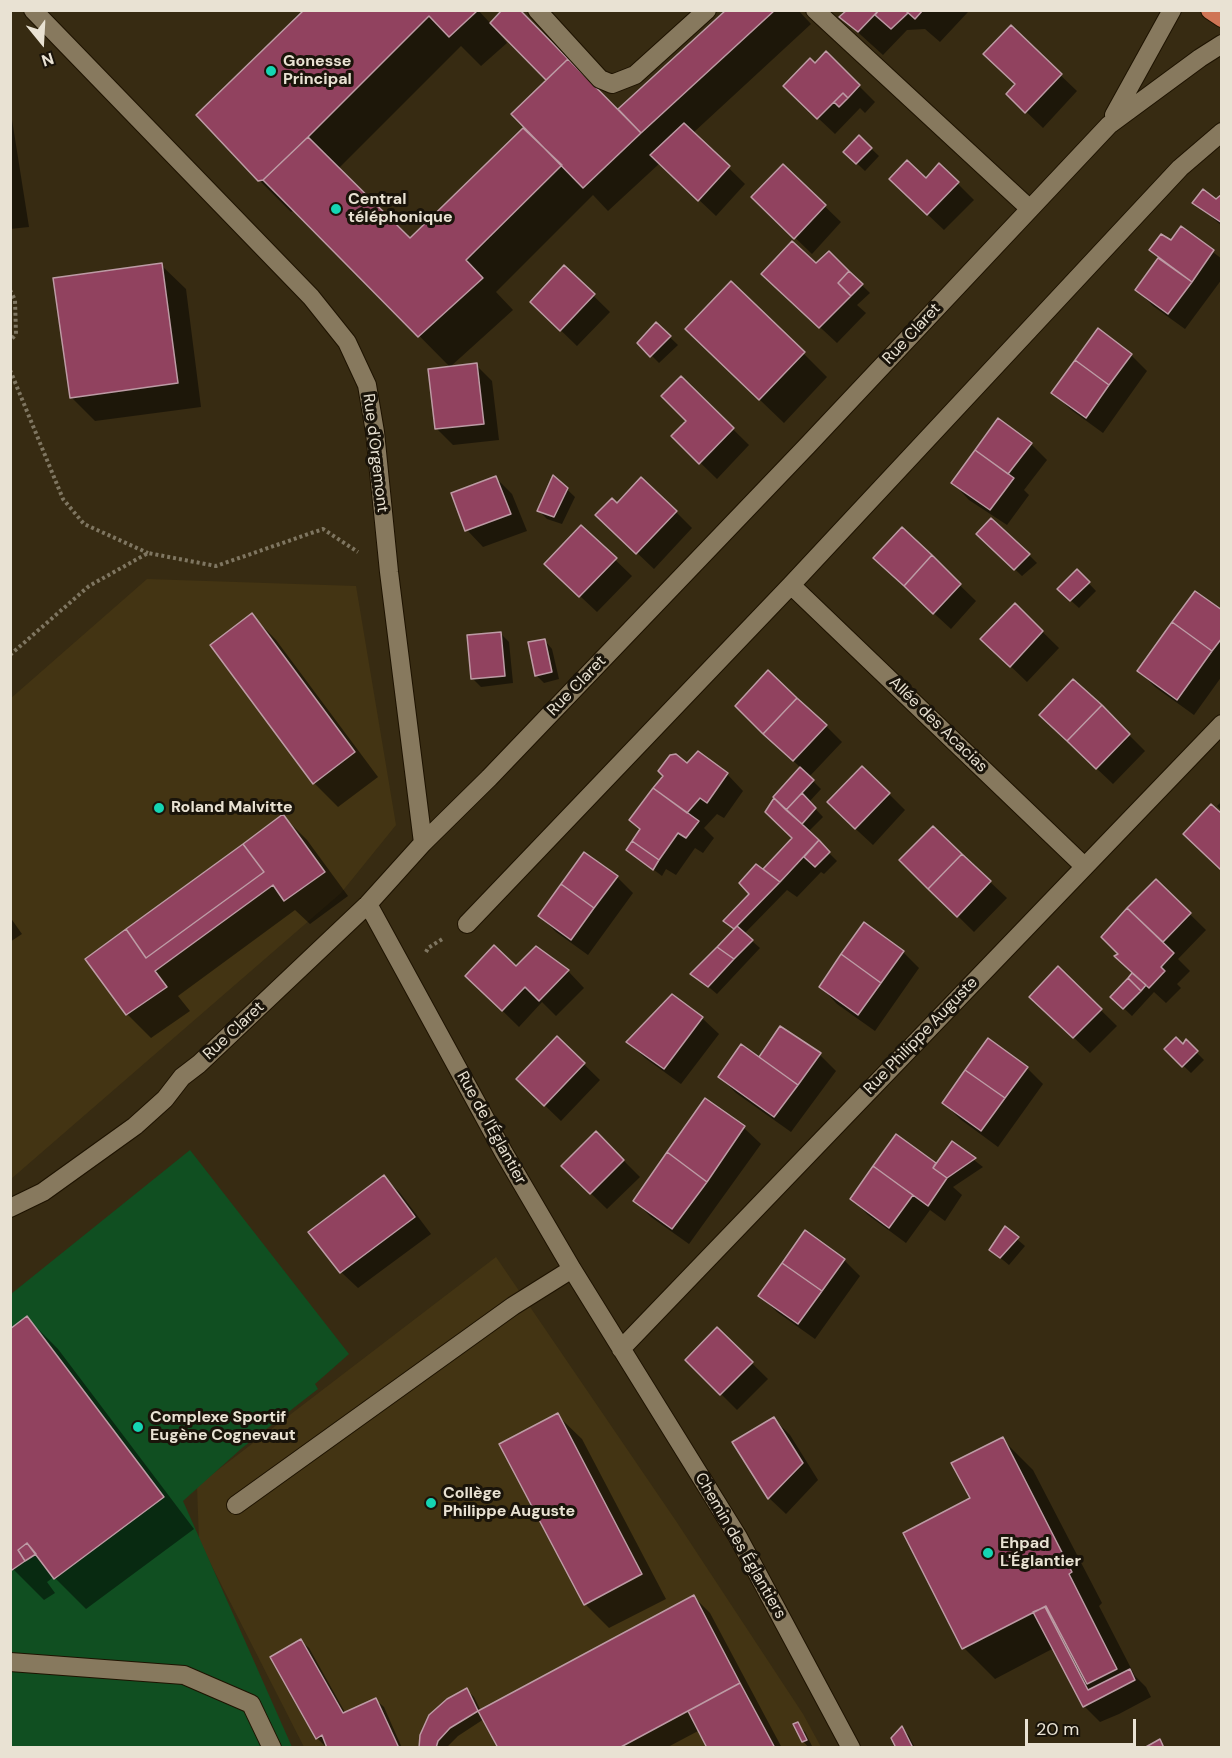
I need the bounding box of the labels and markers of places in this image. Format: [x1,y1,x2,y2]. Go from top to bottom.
place label: Gonesse Principal [283,52,352,90]
marker: Gonesse Principal [264,64,278,78]
place label: Central téléphonique [348,190,453,228]
marker: Central téléphonique [329,202,343,216]
place label: Roland Malvitte [171,798,293,818]
marker: Roland Malvitte [152,801,166,815]
place label: Complexe Sportif Eugène Cognevaut [150,1408,296,1446]
marker: Complexe Sportif Eugène Cognevaut [131,1420,145,1434]
place label: Collège Philippe Auguste [443,1484,575,1522]
marker: Collège Philippe Auguste [424,1496,438,1510]
place label: Ehpad L'Églantier [1000,1534,1081,1572]
marker: Ehpad L'Églantier [981,1546,995,1560]

